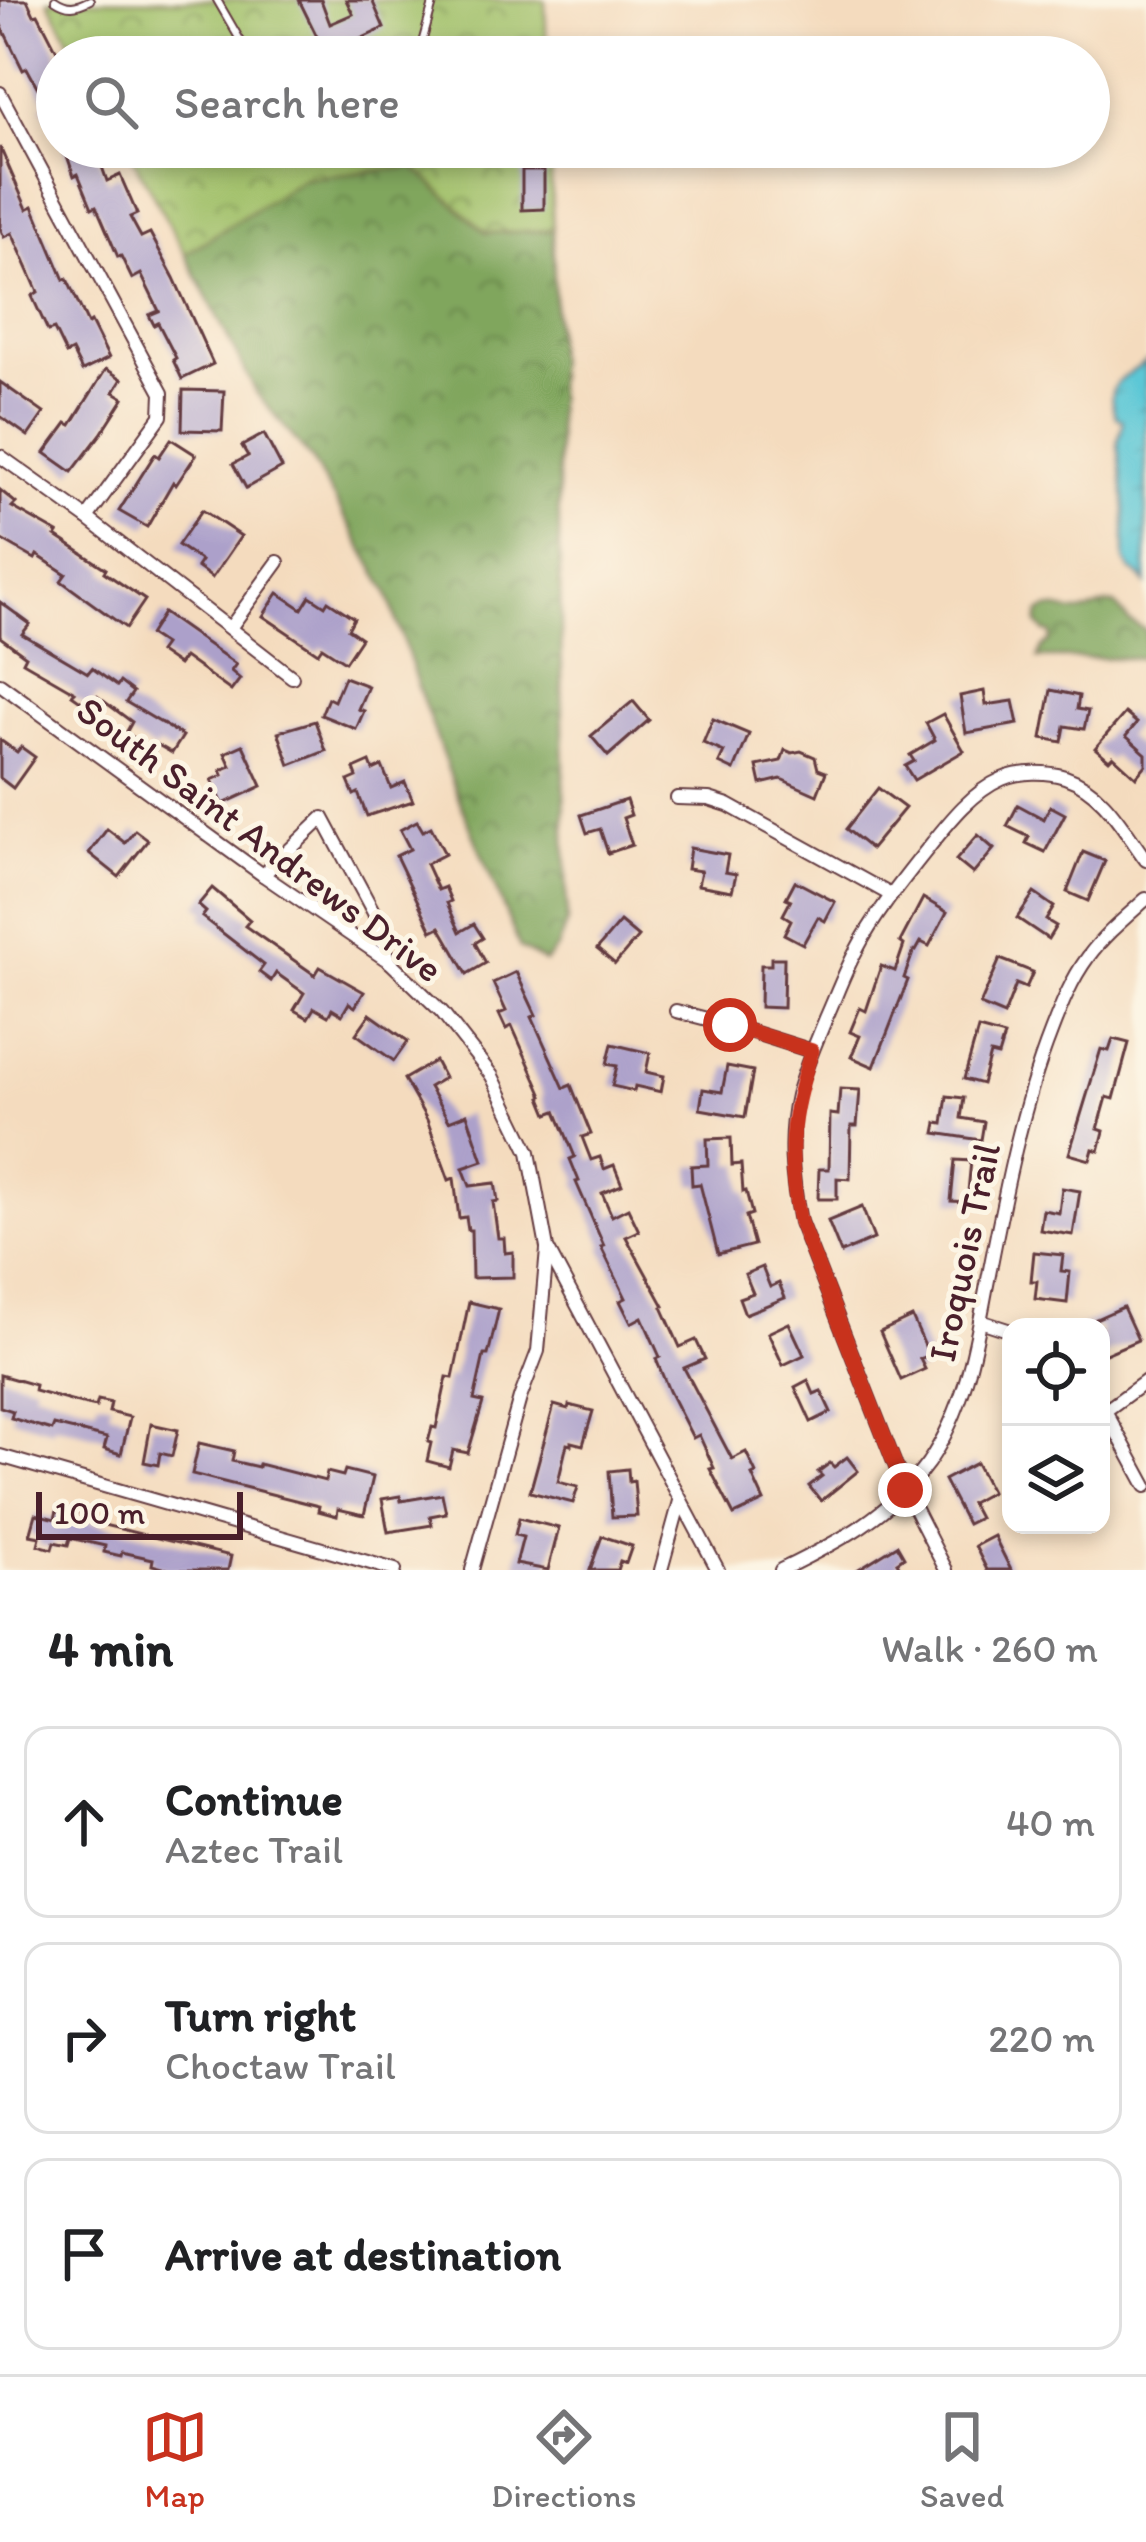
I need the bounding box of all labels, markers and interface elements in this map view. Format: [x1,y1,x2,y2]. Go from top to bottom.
search box [36,36,1110,168]
icon: search [78,69,144,135]
text: Search here [174,75,400,129]
street label: South Saint Andrews Drive [68,686,452,992]
route start [703,998,757,1052]
street label: Iroquois Trail [918,1139,1010,1365]
map controls [1002,1318,1110,1534]
button: locate [1002,1318,1110,1426]
button: layers [1002,1426,1110,1534]
route end [878,1463,932,1517]
scale bar [36,1486,243,1539]
text: 100 m [54,1493,145,1532]
text: 4 min [48,1618,173,1679]
text: Walk · 260 m [881,1625,1098,1672]
text: Continue [165,1772,343,1826]
icon: ahead [51,1789,117,1855]
text: 40 m [1006,1799,1095,1846]
text: Aztec Trail [165,1826,343,1873]
text: Turn right [165,1988,356,2042]
icon: right [51,2005,117,2071]
text: 220 m [988,2015,1095,2062]
text: Choctaw Trail [165,2042,396,2089]
icon: arrive [51,2221,117,2287]
text: Arrive at destination [165,2227,561,2281]
tab: Map [142,2404,208,2515]
tab: Directions [491,2404,636,2515]
tab: Saved [920,2404,1004,2515]

